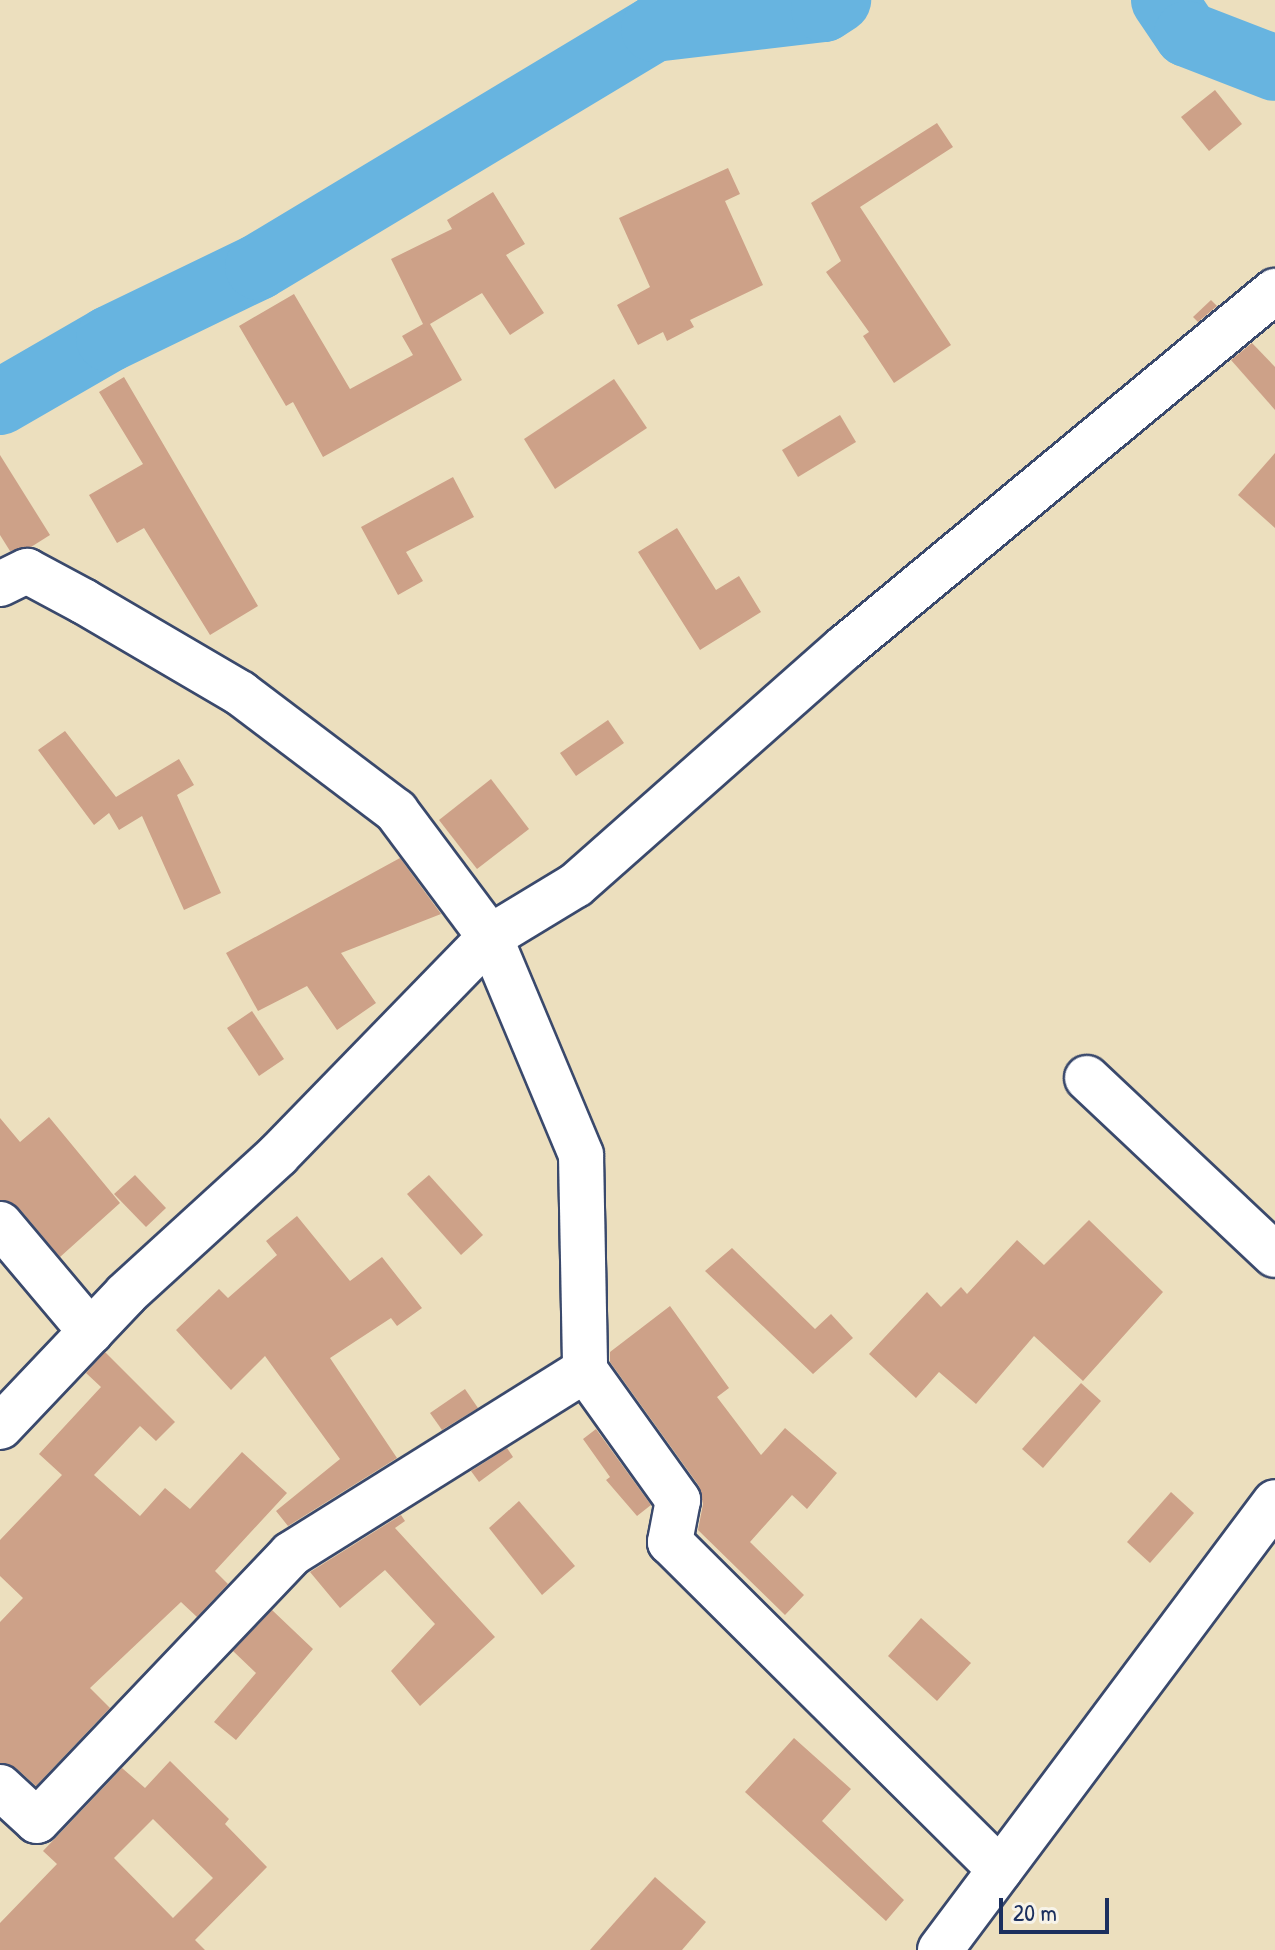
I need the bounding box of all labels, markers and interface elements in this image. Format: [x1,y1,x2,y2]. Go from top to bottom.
scale bar [1003,1882,1113,1932]
text: 20 m [1013,1896,1057,1928]

